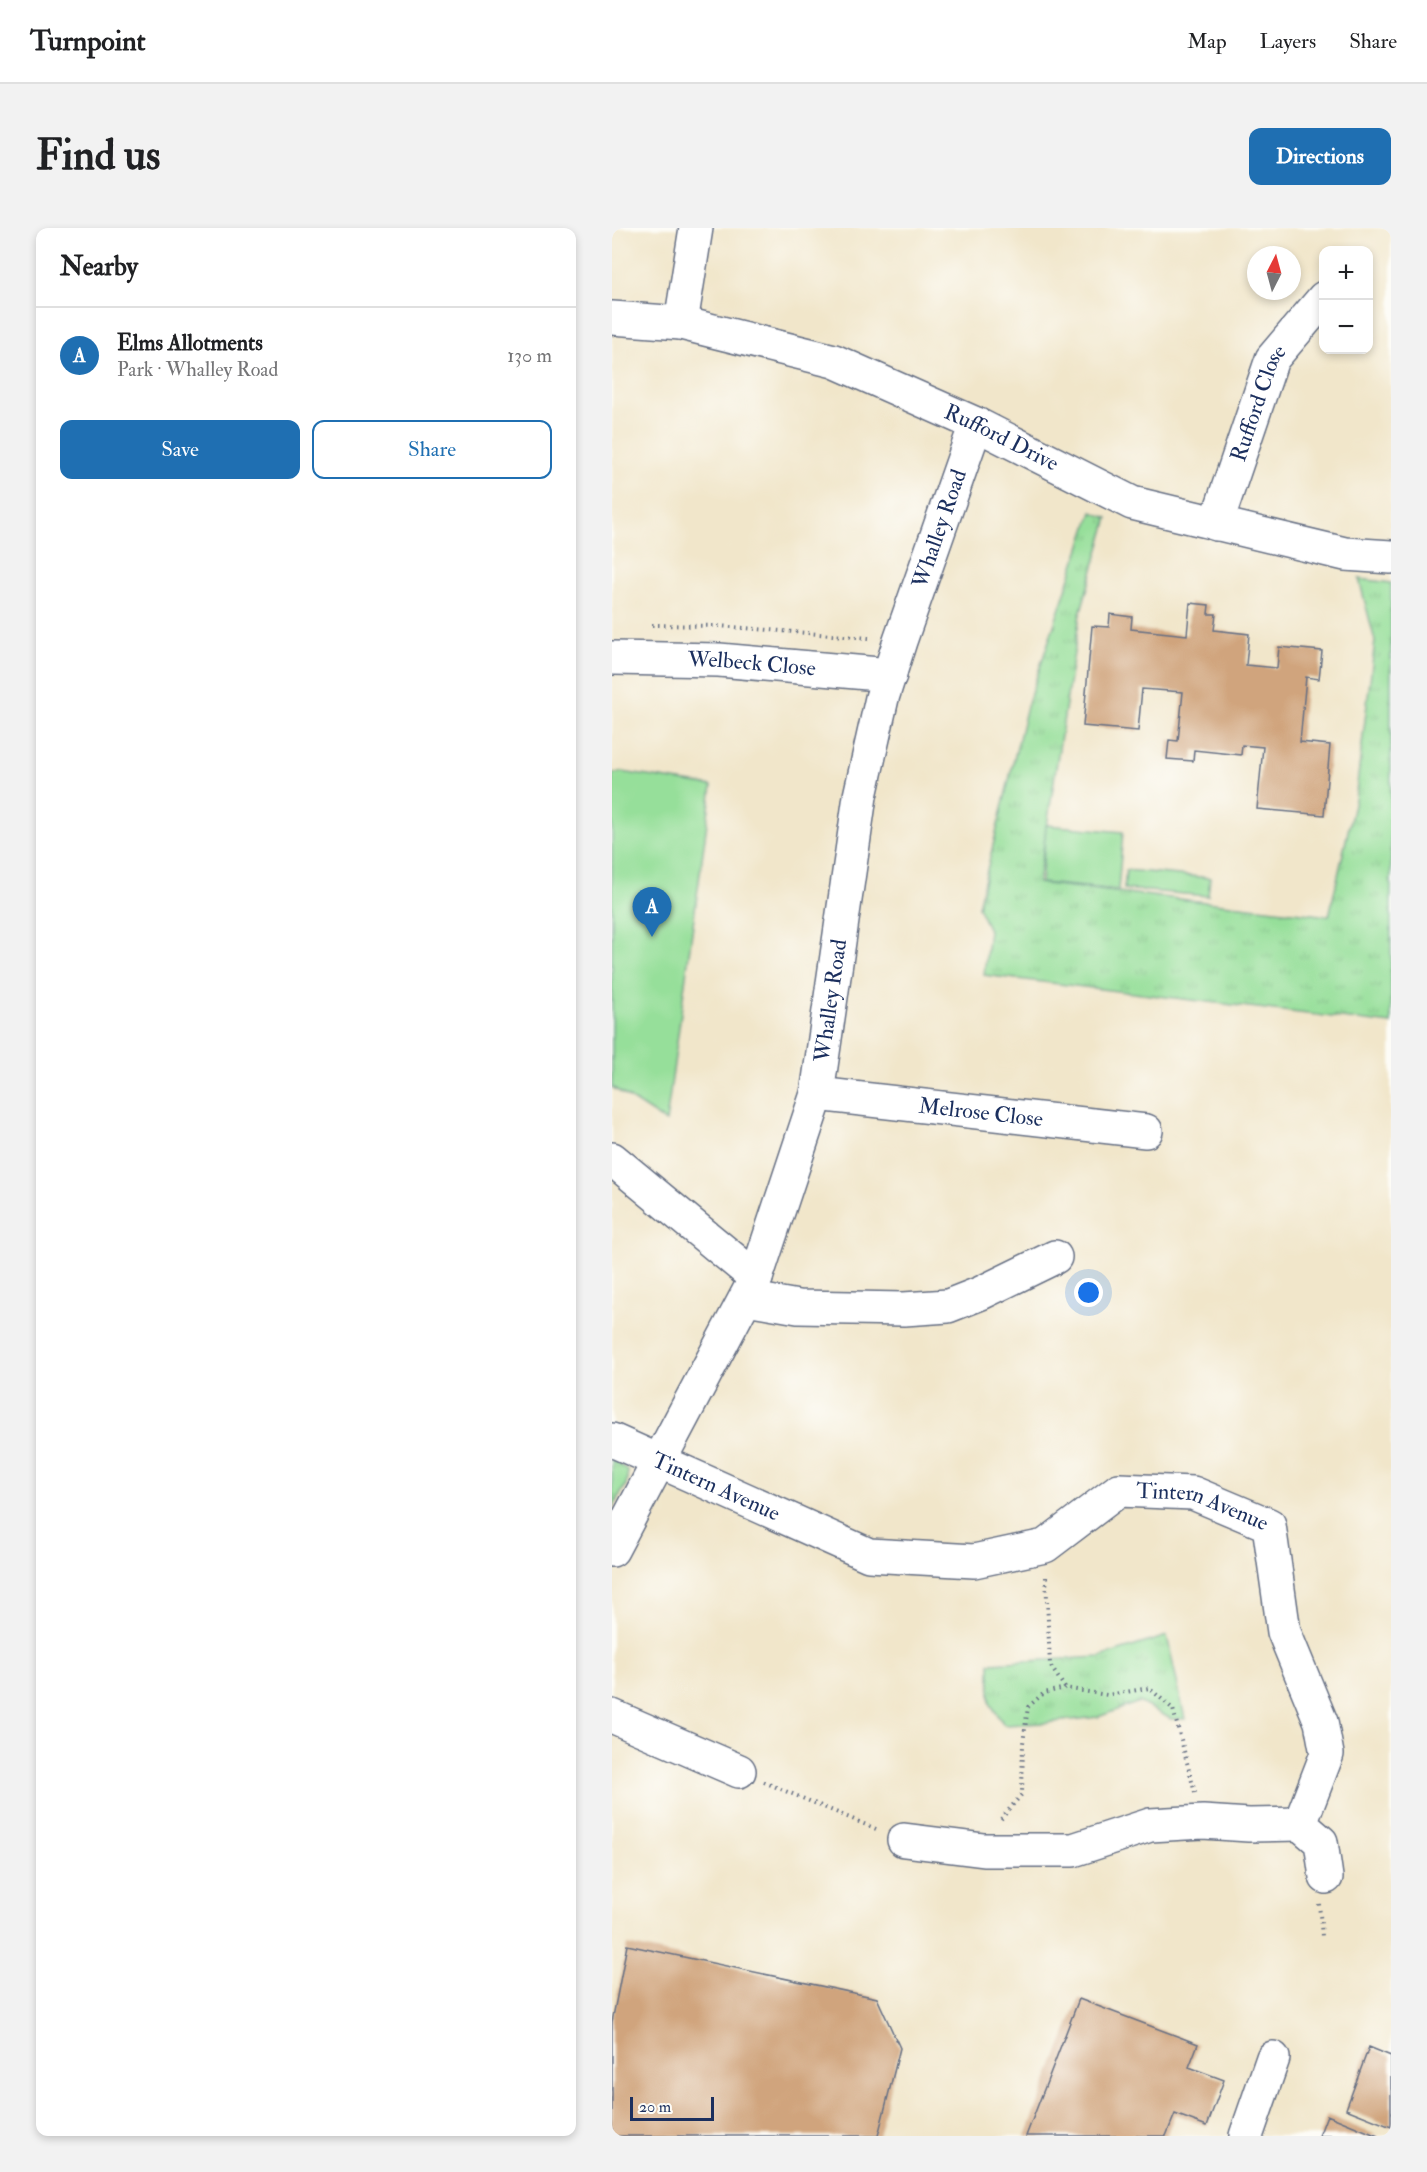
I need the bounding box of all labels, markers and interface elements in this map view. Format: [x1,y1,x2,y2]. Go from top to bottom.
text: Turnpoint [30,24,146,59]
text: Map [1187,28,1227,55]
text: Layers [1260,28,1316,55]
text: Share [1349,28,1397,55]
button: Directions [1249,128,1391,185]
text: Find us [36,130,160,182]
north arrow [1247,246,1301,300]
map controls [1319,246,1373,354]
button: + [1319,246,1373,300]
text: Nearby [60,251,138,283]
button: − [1319,300,1373,354]
text: Elms Allotments [117,329,263,357]
street label: Rufford Close [1224,338,1292,465]
text: A [73,343,86,368]
text: 130 m [507,343,552,368]
text: Park · Whalley Road [117,357,278,382]
street label: Rufford Drive [940,398,1063,478]
button: Save [60,420,300,479]
button: Share [312,420,552,479]
street label: Whalley Road [905,465,973,593]
street label: Welbeck Close [687,645,817,682]
pin: A [632,888,672,937]
street label: Whalley Road [808,937,853,1065]
street label: Melrose Close [917,1092,1045,1133]
your location [1074,1278,1103,1307]
street label: Tintern Avenue [648,1446,784,1527]
street label: Tintern Avenue [1136,1477,1273,1537]
scale bar [630,2094,714,2122]
text: 20 m [639,2097,671,2117]

